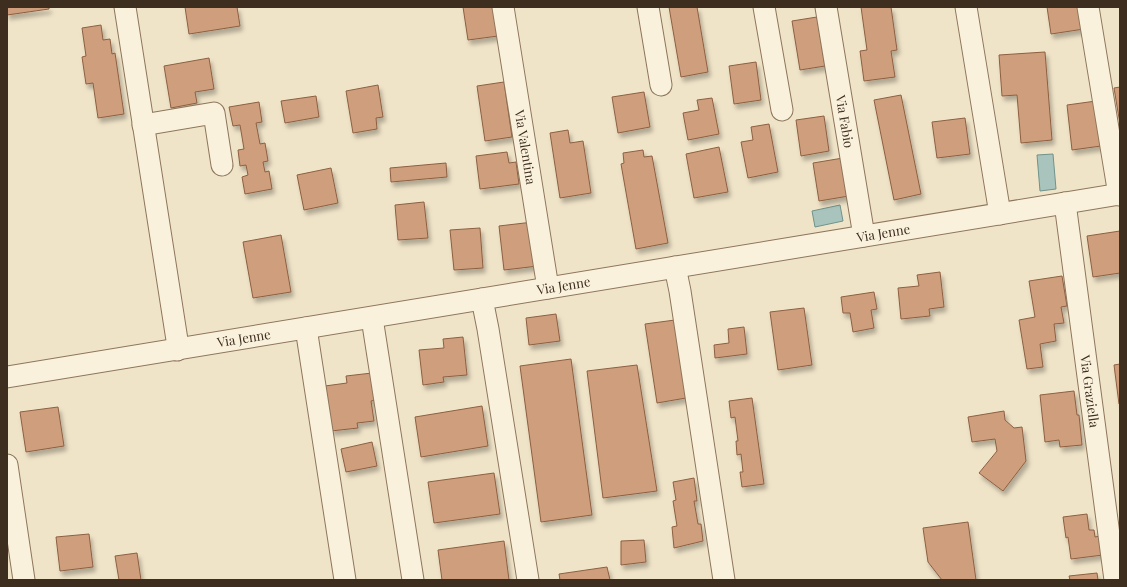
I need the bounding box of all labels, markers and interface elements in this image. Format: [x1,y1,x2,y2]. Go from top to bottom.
street label: Via Fabio [833,93,858,149]
street label: Via Valentina [511,108,540,186]
street label: Via Jenne [854,220,912,245]
street label: Via Jenne [534,272,592,298]
street label: Via Jenne [215,325,272,350]
street label: Via Graziella [1077,353,1104,429]

